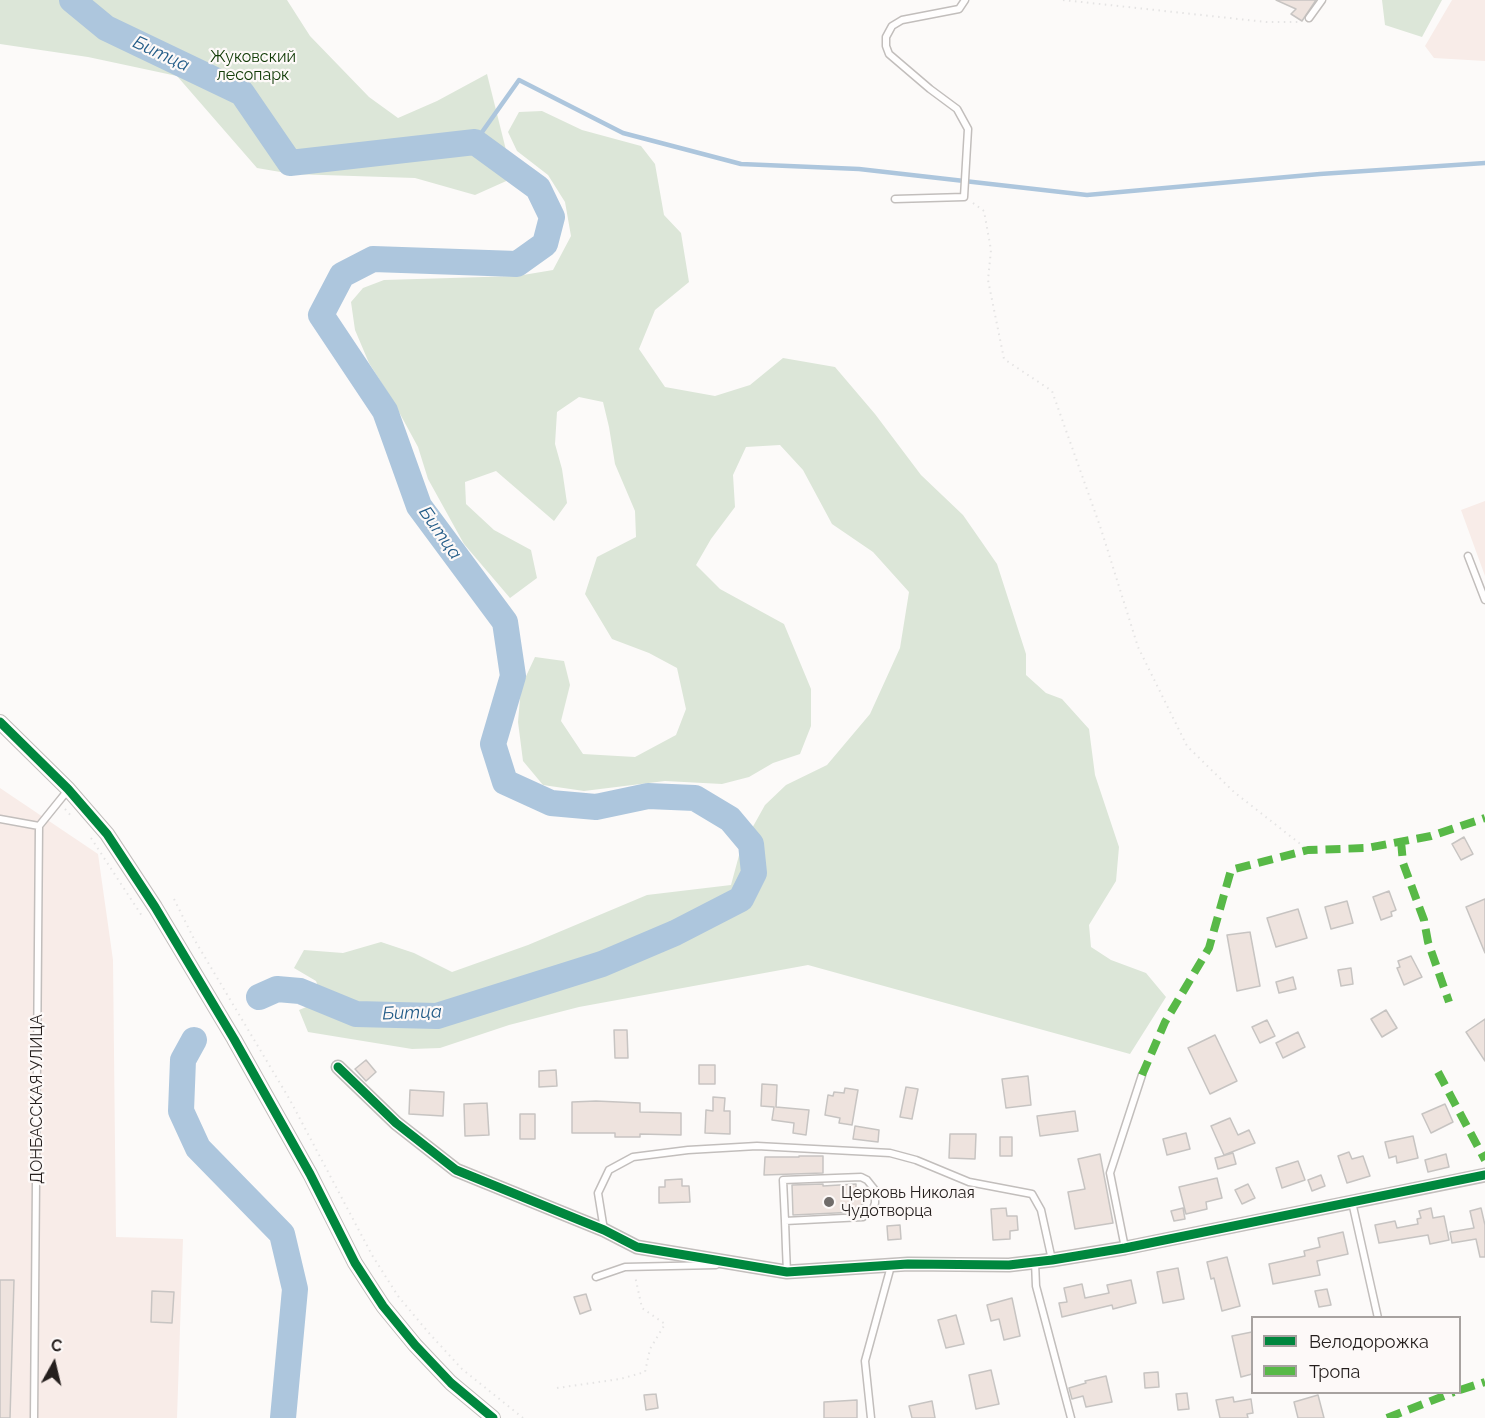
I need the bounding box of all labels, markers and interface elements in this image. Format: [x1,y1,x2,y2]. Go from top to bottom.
water label: Битца [129,32,193,76]
park label: Жуковский лесопарк [210,47,296,85]
water label: Битца [414,502,466,564]
water label: Битца [382,1001,442,1025]
street label: ДОНБАССКАЯ УЛИЦА [27,1014,47,1184]
place label: Церковь Николая Чудотворца [841,1183,975,1221]
marker: Церковь Николая Чудотворца [822,1195,836,1209]
legend [1251,1316,1461,1394]
text: Велодорожка [1309,1331,1429,1352]
north arrow [24,1334,84,1394]
text: С [50,1336,63,1356]
text: Тропа [1309,1361,1360,1382]

